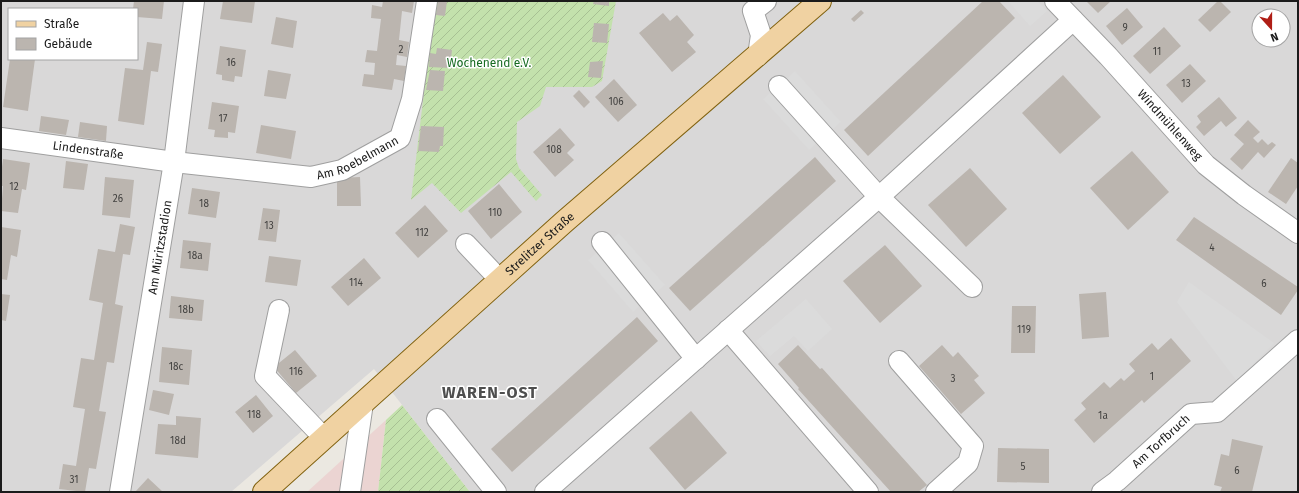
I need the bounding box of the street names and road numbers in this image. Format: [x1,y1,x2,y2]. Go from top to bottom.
street label: Windmühlenweg [1135,87,1206,164]
street label: Am Roebelmann [315,133,401,183]
street label: Lindenstraße [52,138,125,162]
street label: Am Müritzstadion [145,199,175,295]
street label: Strelitzer Straße [502,209,577,278]
street label: Am Torfbruch [1129,411,1193,471]

